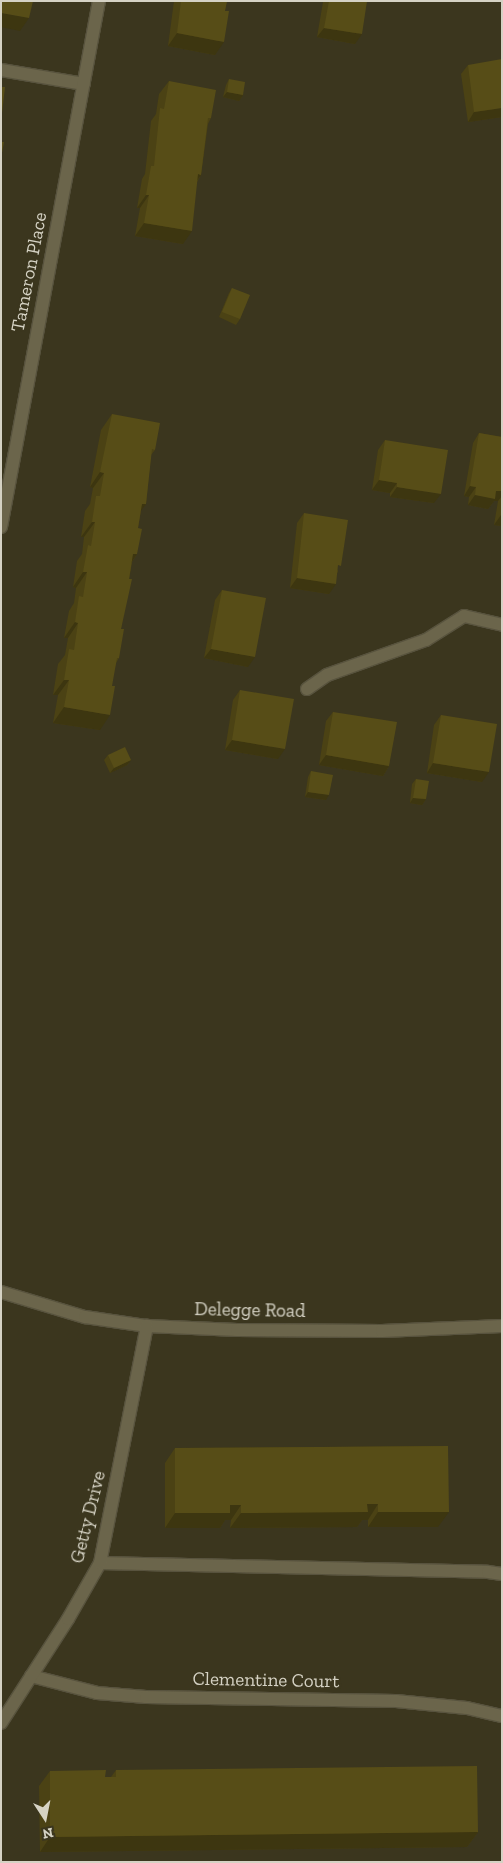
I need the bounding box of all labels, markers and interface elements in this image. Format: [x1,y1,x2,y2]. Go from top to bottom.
street label: Tameron Place [6,210,52,334]
street label: Delegge Road [194,1298,306,1322]
street label: Getty Drive [65,1468,111,1566]
street label: Clementine Court [192,1667,340,1693]
north arrow [20,1793,70,1843]
text: N [41,1824,55,1843]

